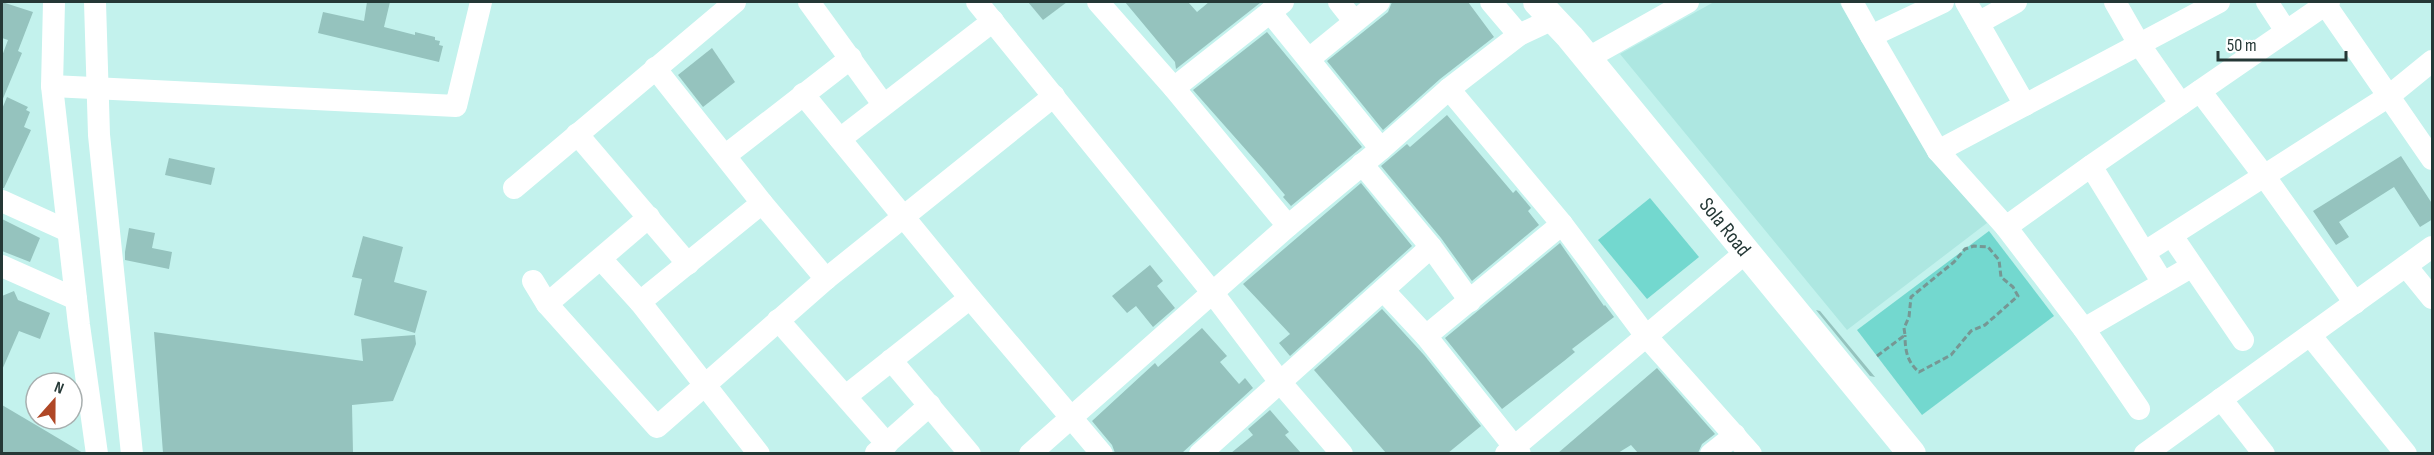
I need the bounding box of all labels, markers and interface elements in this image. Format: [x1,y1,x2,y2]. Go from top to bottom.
scale bar [2218,24,2346,62]
text: 50 m [2227,35,2257,56]
street label: Sola Road [1694,193,1756,261]
north arrow [24,371,84,431]
text: N [51,378,66,399]

